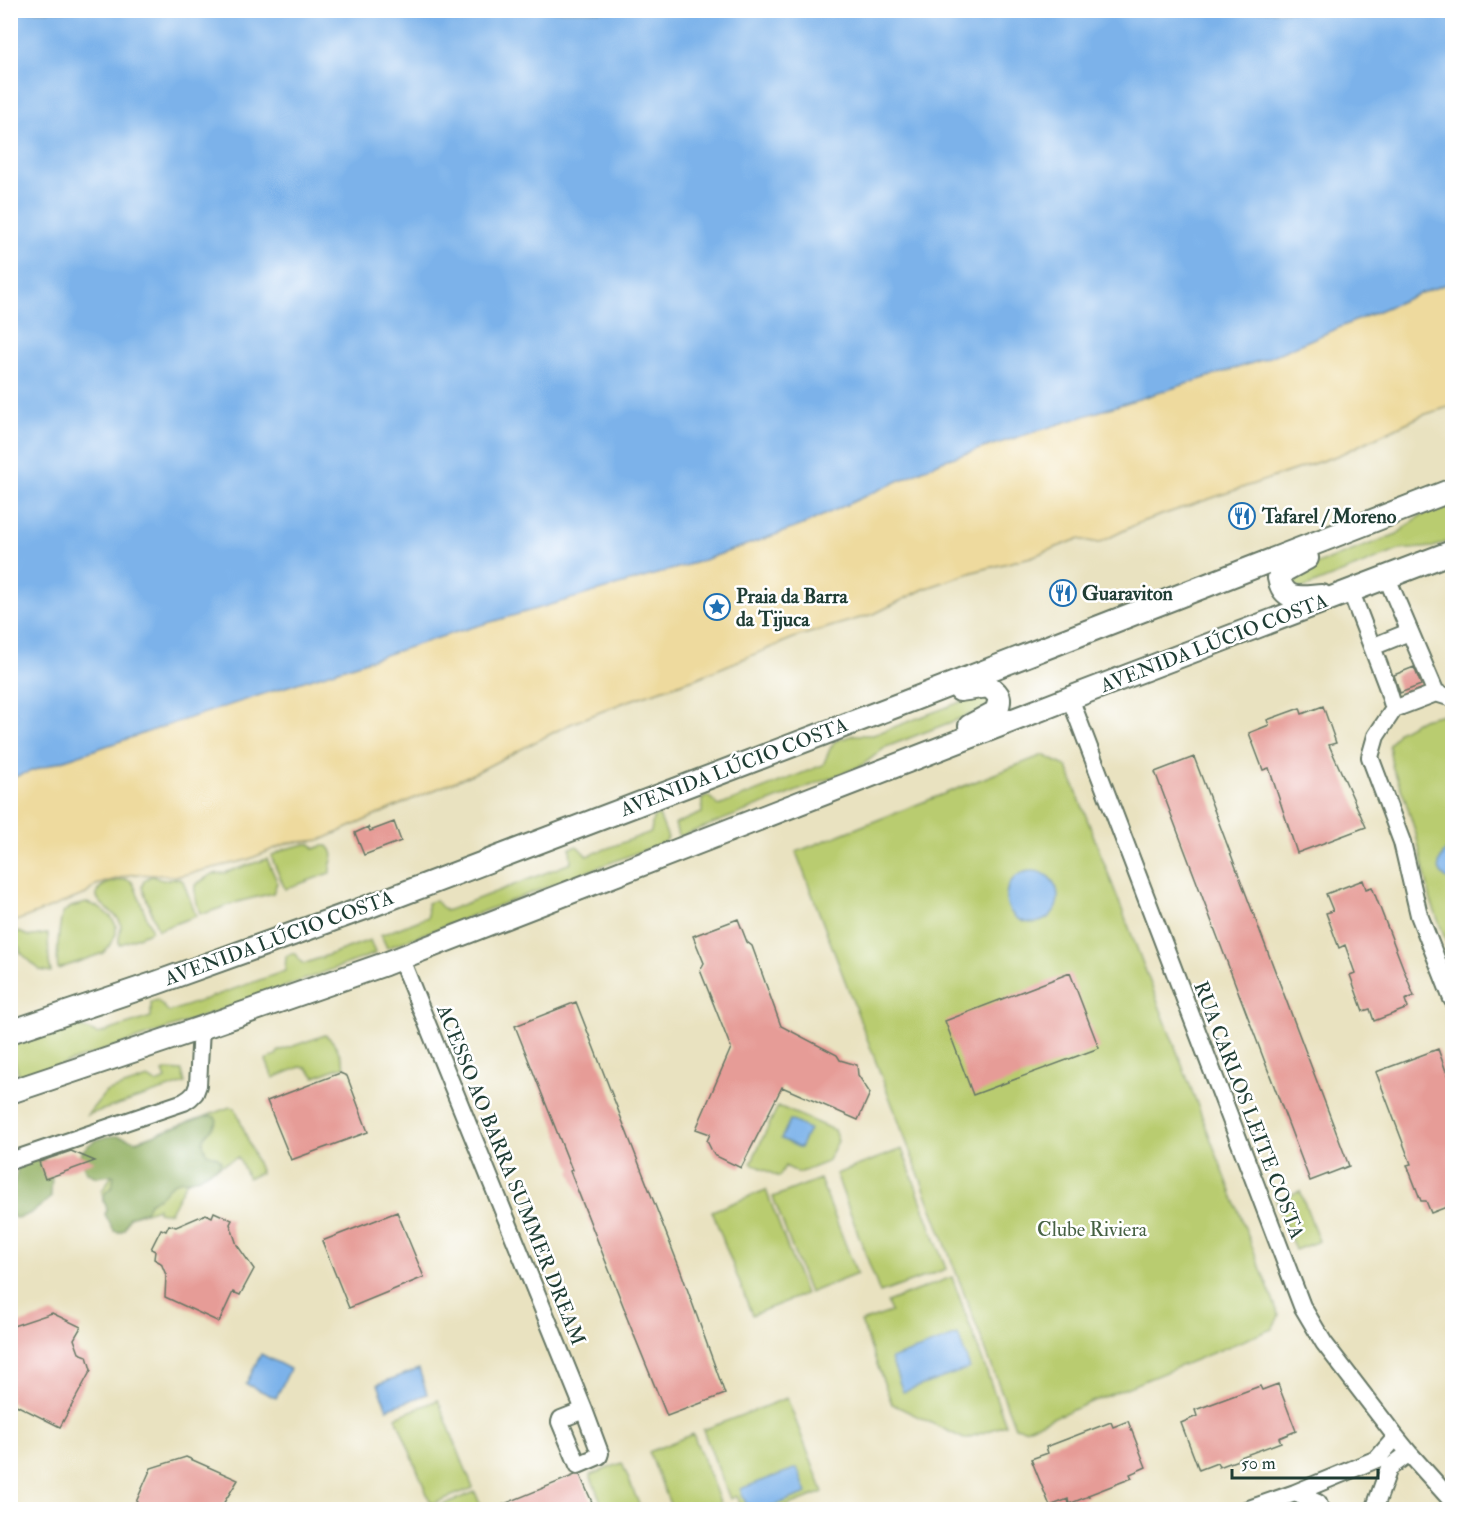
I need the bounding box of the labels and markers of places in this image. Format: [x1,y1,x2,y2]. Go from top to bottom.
restaurant icon: Tafarel / Moreno [1227,501,1257,531]
place label: Tafarel / Moreno [1261,504,1397,529]
restaurant icon: Guaraviton [1048,578,1078,608]
place label: Guaraviton [1082,581,1174,606]
place label: Praia da Barra da Tijuca [736,584,848,632]
place icon: Praia da Barra da Tijuca [702,592,732,622]

